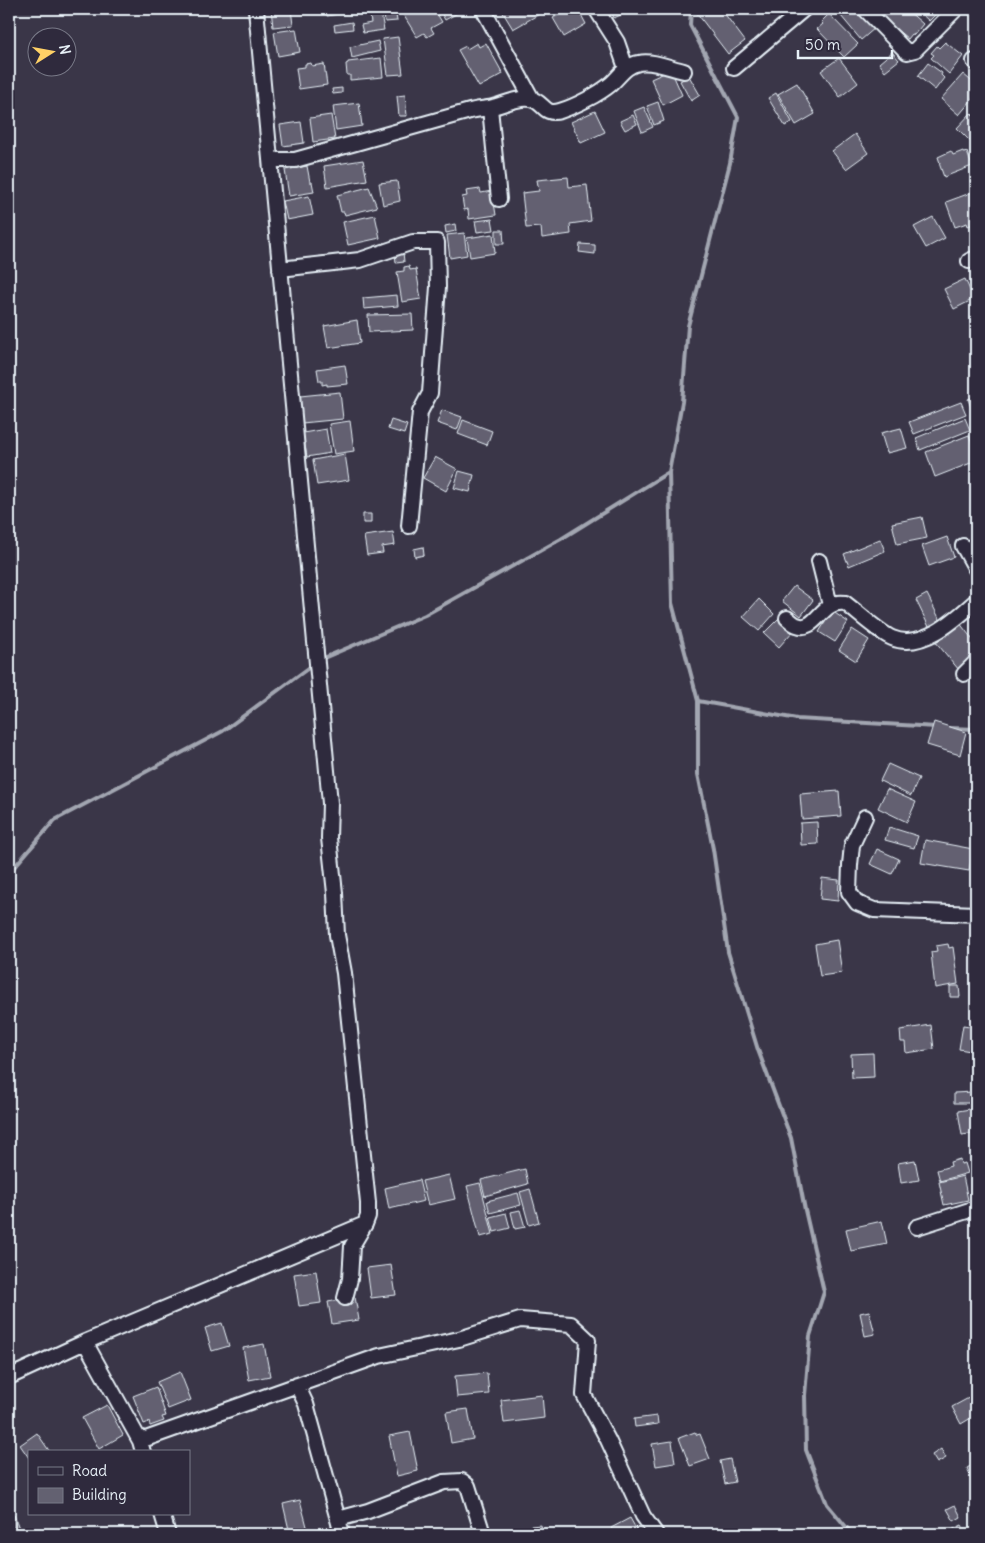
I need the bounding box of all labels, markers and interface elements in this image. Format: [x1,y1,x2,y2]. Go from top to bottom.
north arrow [28,28,78,78]
scale bar [798,28,891,60]
text: 50 m [805,35,840,54]
text: N [55,43,75,56]
legend [28,1450,190,1516]
text: Road [72,1461,107,1480]
text: Building [72,1485,127,1504]

